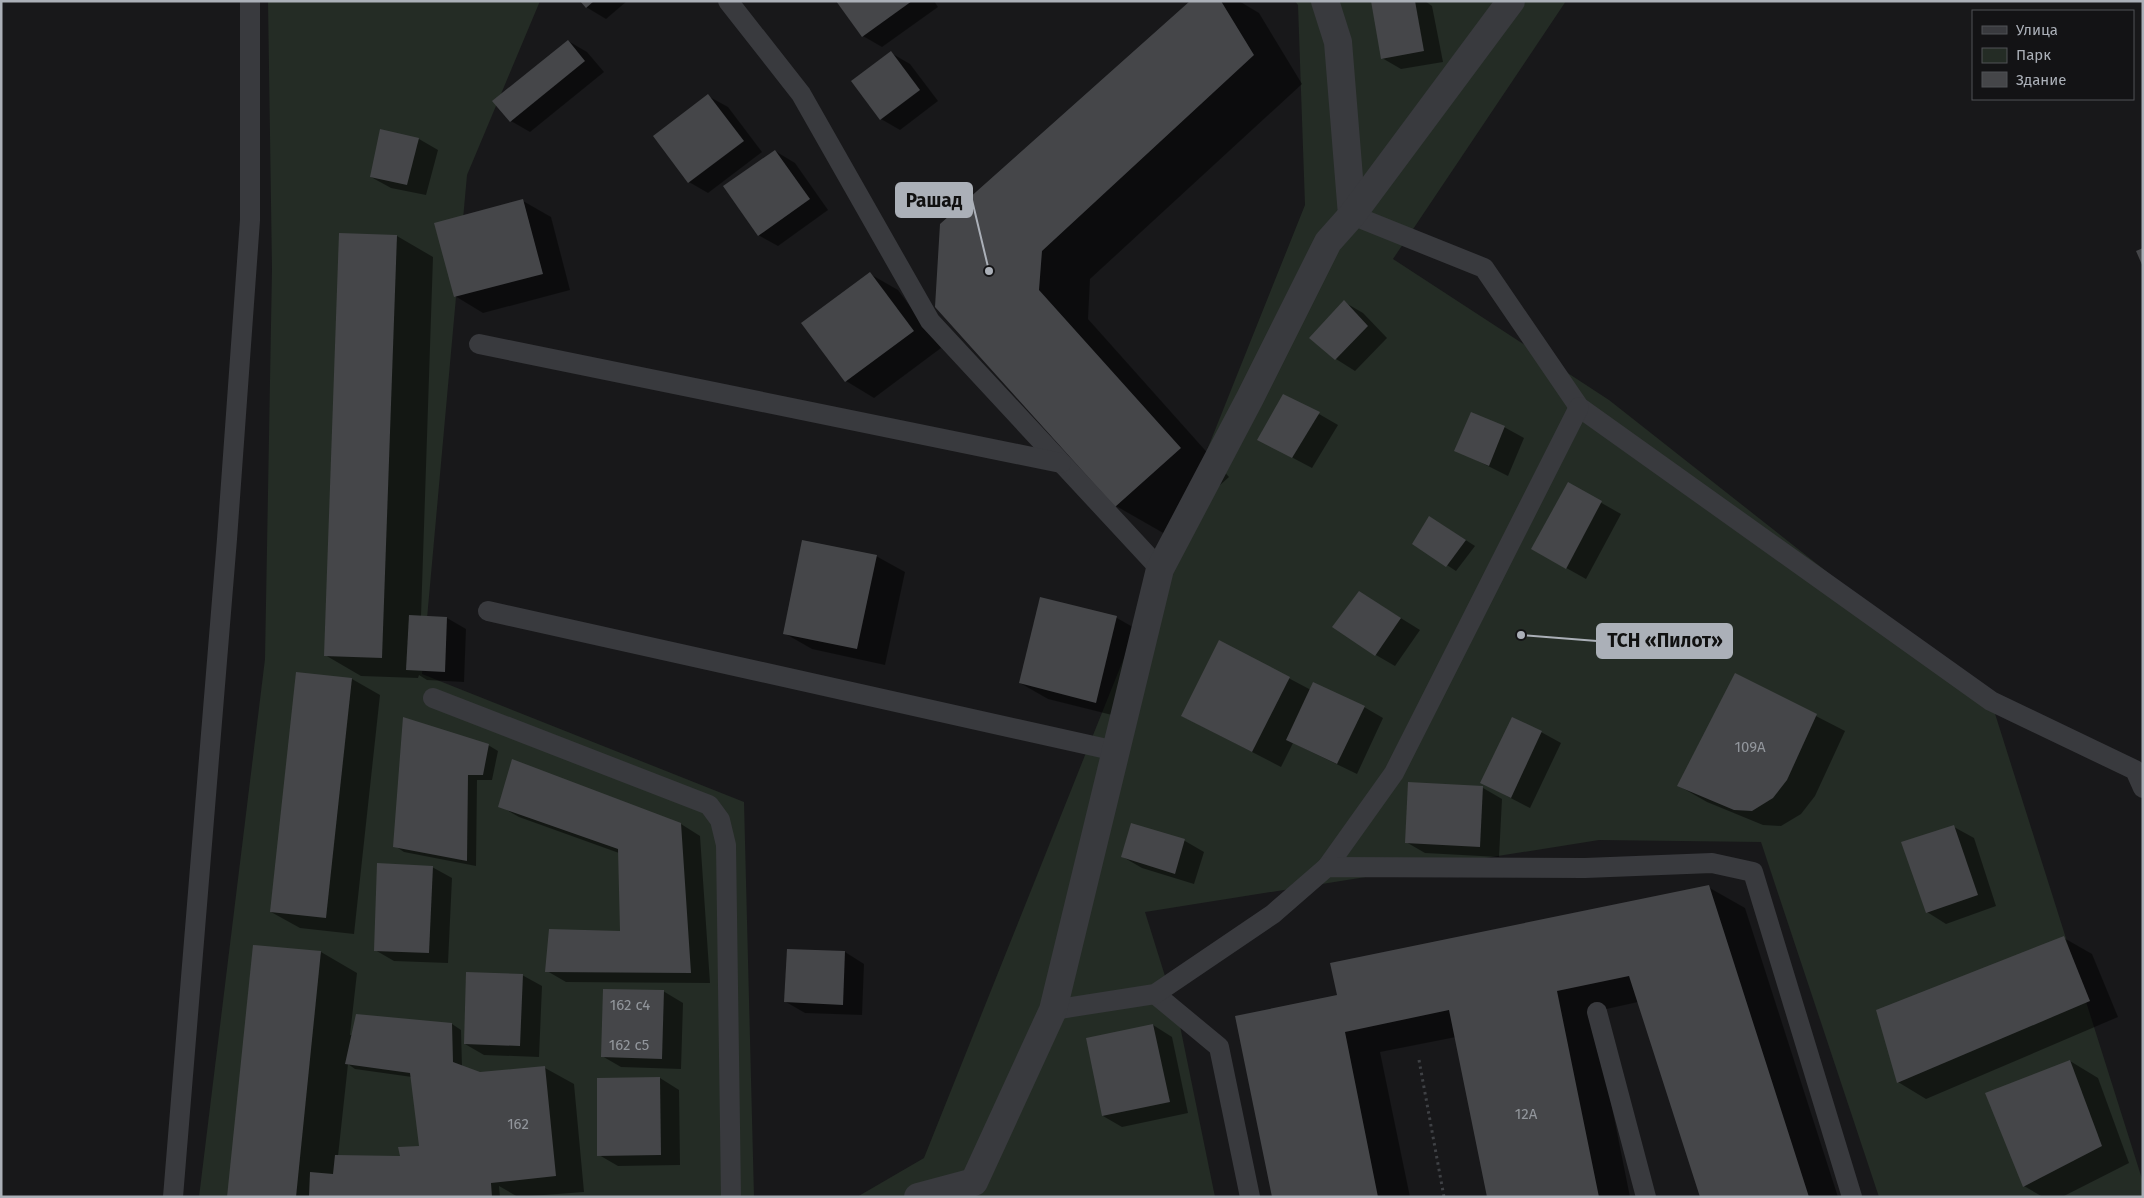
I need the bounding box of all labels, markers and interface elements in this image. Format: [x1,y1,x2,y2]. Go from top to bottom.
legend [1972,10,2134,100]
text: Улица [2016,21,2058,39]
text: Парк [2016,46,2051,64]
text: Здание [2016,71,2066,89]
callout: Рашад [896,183,972,217]
text: Рашад [906,189,963,212]
callout: ТСН «Пилот» [1597,624,1732,658]
text: ТСН «Пилот» [1607,629,1723,652]
house number: 109А [1734,738,1766,756]
house number: 162 с4 [610,996,650,1014]
house number: 162 c5 [609,1036,649,1054]
house number: 12А [1515,1105,1538,1123]
house number: 162 [507,1115,529,1133]

